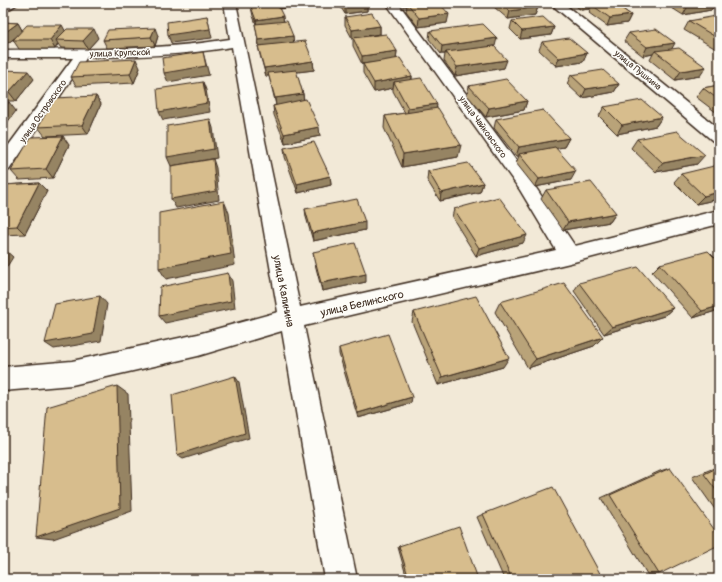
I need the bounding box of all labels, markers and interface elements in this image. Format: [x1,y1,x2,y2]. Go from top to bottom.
street label: улица Крупской [89,47,150,60]
street label: улица Пушкина [611,47,663,93]
street label: улица Островского [17,78,69,146]
street label: улица Чайковского [456,93,509,161]
street label: улица Калинина [270,253,297,328]
street label: улица Белинского [318,288,405,320]

